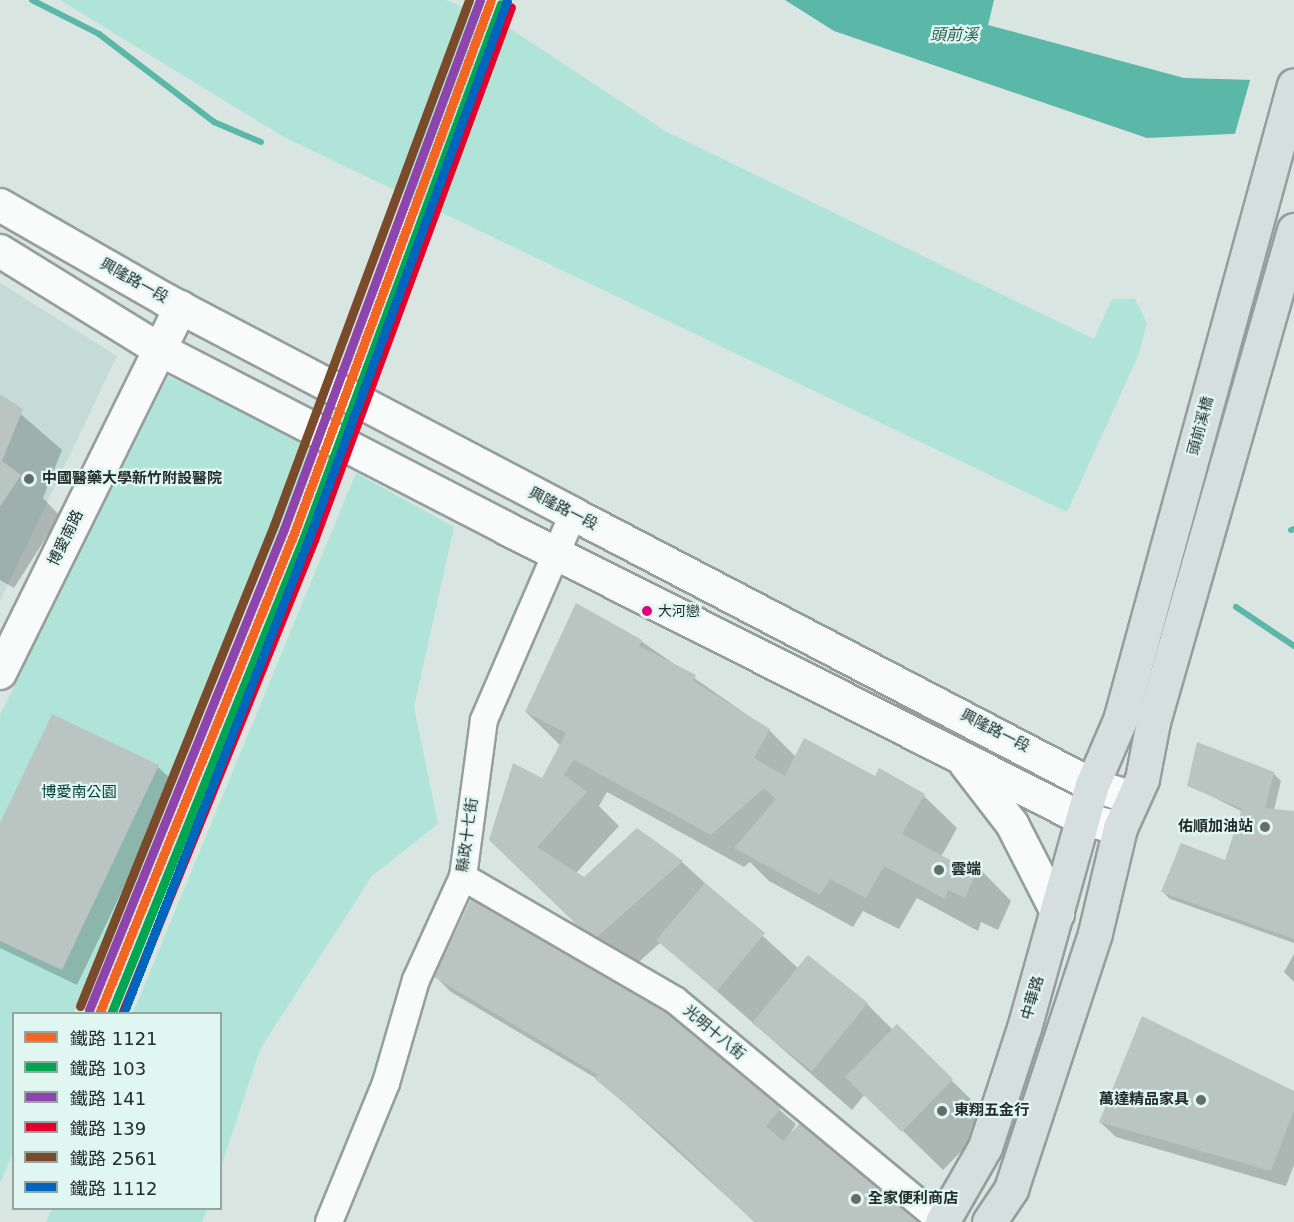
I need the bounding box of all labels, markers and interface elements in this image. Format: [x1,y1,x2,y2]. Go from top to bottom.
water label: 頭前溪 [930,25,978,45]
street label: 興隆路一段 [97,255,171,307]
street label: 頭前溪橋 [1185,395,1217,457]
marker: 中國醫藥大學新竹附設醫院 [20,470,38,488]
place label: 中國醫藥大學新竹附設醫院 [42,470,222,488]
street label: 興隆路一段 [526,484,600,534]
street label: 博愛南路 [45,507,87,569]
place label: 大河戀 [658,603,700,619]
marker: 大河戀 [641,605,653,617]
street label: 興隆路一段 [958,706,1032,756]
park label: 博愛南公園 [42,784,116,802]
street label: 縣政十七街 [454,797,482,873]
place label: 佑順加油站 [1178,818,1253,836]
marker: 佑順加油站 [1258,820,1272,834]
place label: 雲端 [951,861,981,879]
marker: 雲端 [932,863,946,877]
street label: 中華路 [1018,974,1048,1022]
street label: 光明十八街 [679,1002,749,1064]
legend [12,1012,222,1210]
text: 鐵路 1121 [70,1028,158,1049]
text: 鐵路 103 [70,1058,146,1079]
text: 鐵路 141 [70,1088,146,1109]
place label: 萬達精品家具 [1099,1091,1189,1109]
marker: 萬達精品家具 [1194,1093,1208,1107]
place label: 東翔五金行 [954,1102,1029,1120]
marker: 東翔五金行 [935,1104,949,1118]
text: 鐵路 139 [70,1118,146,1139]
text: 鐵路 2561 [70,1148,158,1169]
text: 鐵路 1112 [70,1178,158,1199]
place label: 全家便利商店 [868,1190,958,1208]
marker: 全家便利商店 [849,1192,863,1206]

